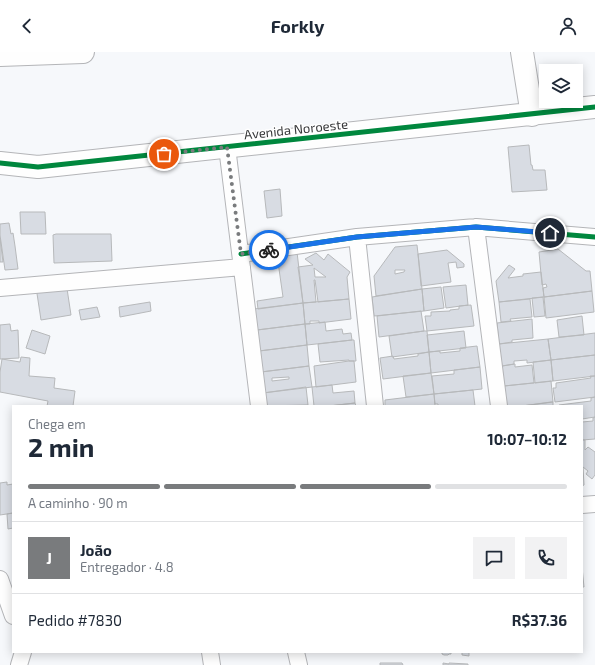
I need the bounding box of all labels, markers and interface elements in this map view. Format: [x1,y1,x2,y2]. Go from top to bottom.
icon: back [16,15,38,37]
text: Forkly [271,15,324,37]
icon: person [557,15,579,37]
map controls [539,64,583,108]
button: layers [539,64,583,108]
street label: Avenida Noroeste [243,116,349,142]
pin [147,137,181,171]
icon: bag [153,143,175,165]
pin [533,216,567,250]
icon: home [539,222,561,244]
courier [249,230,289,270]
icon: bike [258,239,280,261]
text: Chega em [28,416,86,432]
text: 10:07–10:12 [487,430,567,448]
text: 2 min [28,431,94,462]
text: A caminho · 90 m [28,495,128,511]
button: chat [473,537,515,579]
button: phone [525,537,567,579]
text: João [80,541,112,559]
text: J [46,549,52,567]
text: Entregador · 4.8 [80,559,174,575]
text: Pedido #7830 [28,611,122,629]
text: R$37.36 [512,611,567,629]

